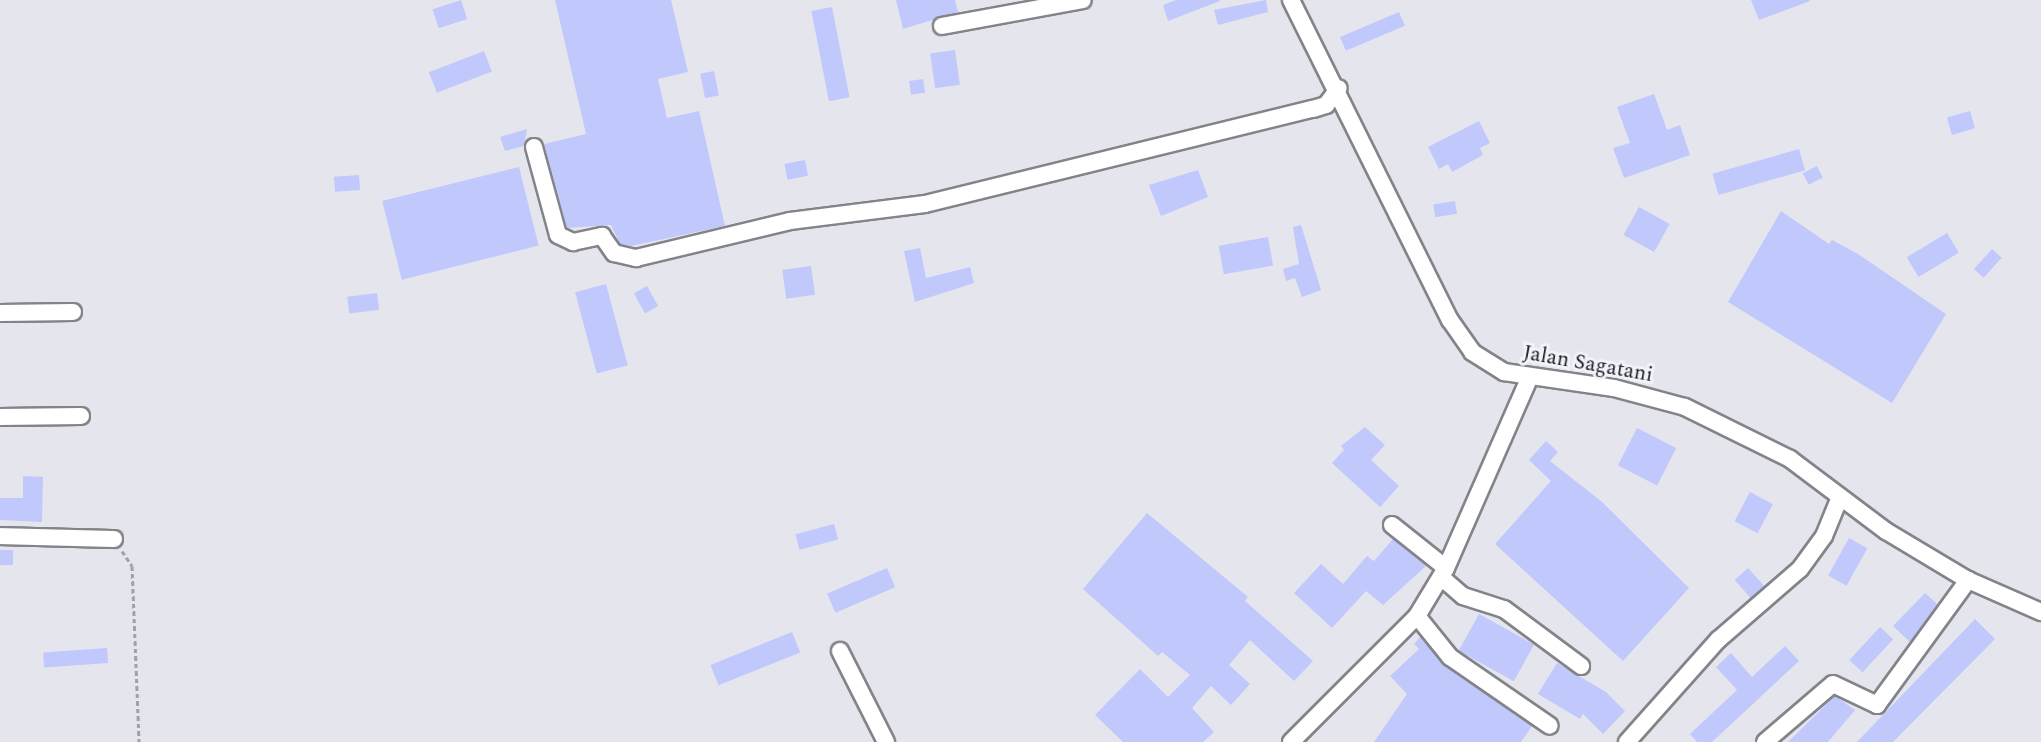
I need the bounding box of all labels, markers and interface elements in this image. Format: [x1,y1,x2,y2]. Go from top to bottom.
street label: Jalan Sagatani [1521,340,1655,388]

